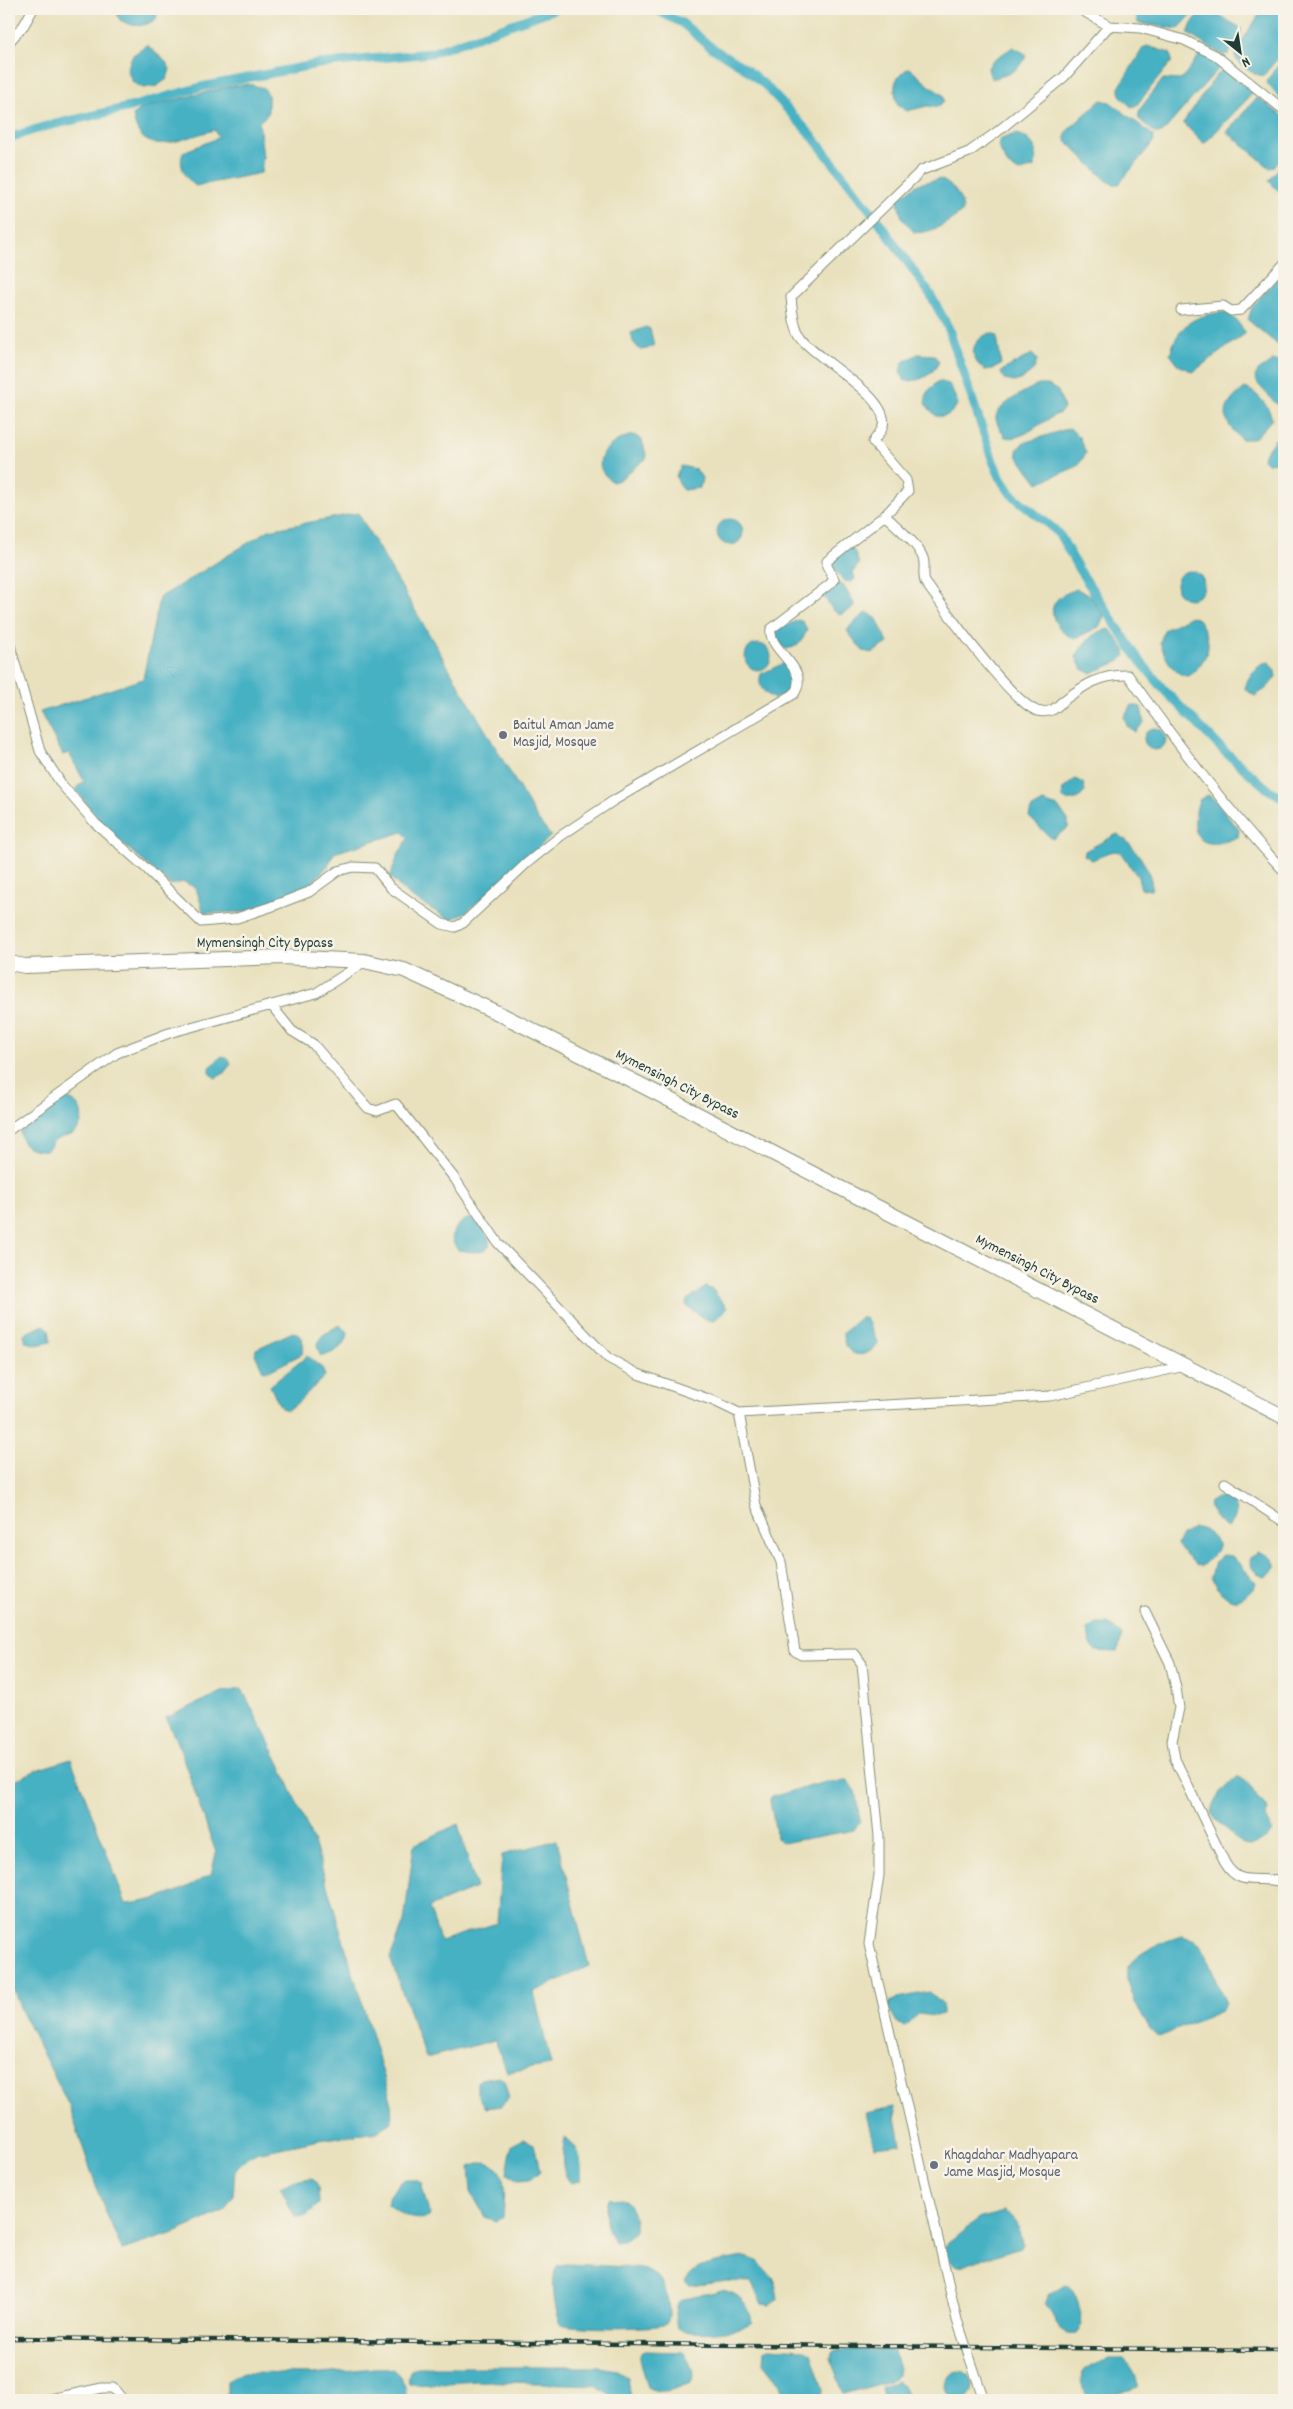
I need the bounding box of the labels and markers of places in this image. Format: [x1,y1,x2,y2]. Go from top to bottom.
place label: Baitul Aman Jame Masjid, Mosque [513,715,615,754]
marker: Baitul Aman Jame Masjid, Mosque [497,729,509,741]
place label: Khagdahar Madhyapara Jame Masjid, Mosque [944,2145,1079,2184]
marker: Khagdahar Madhyapara Jame Masjid, Mosque [928,2159,940,2171]

